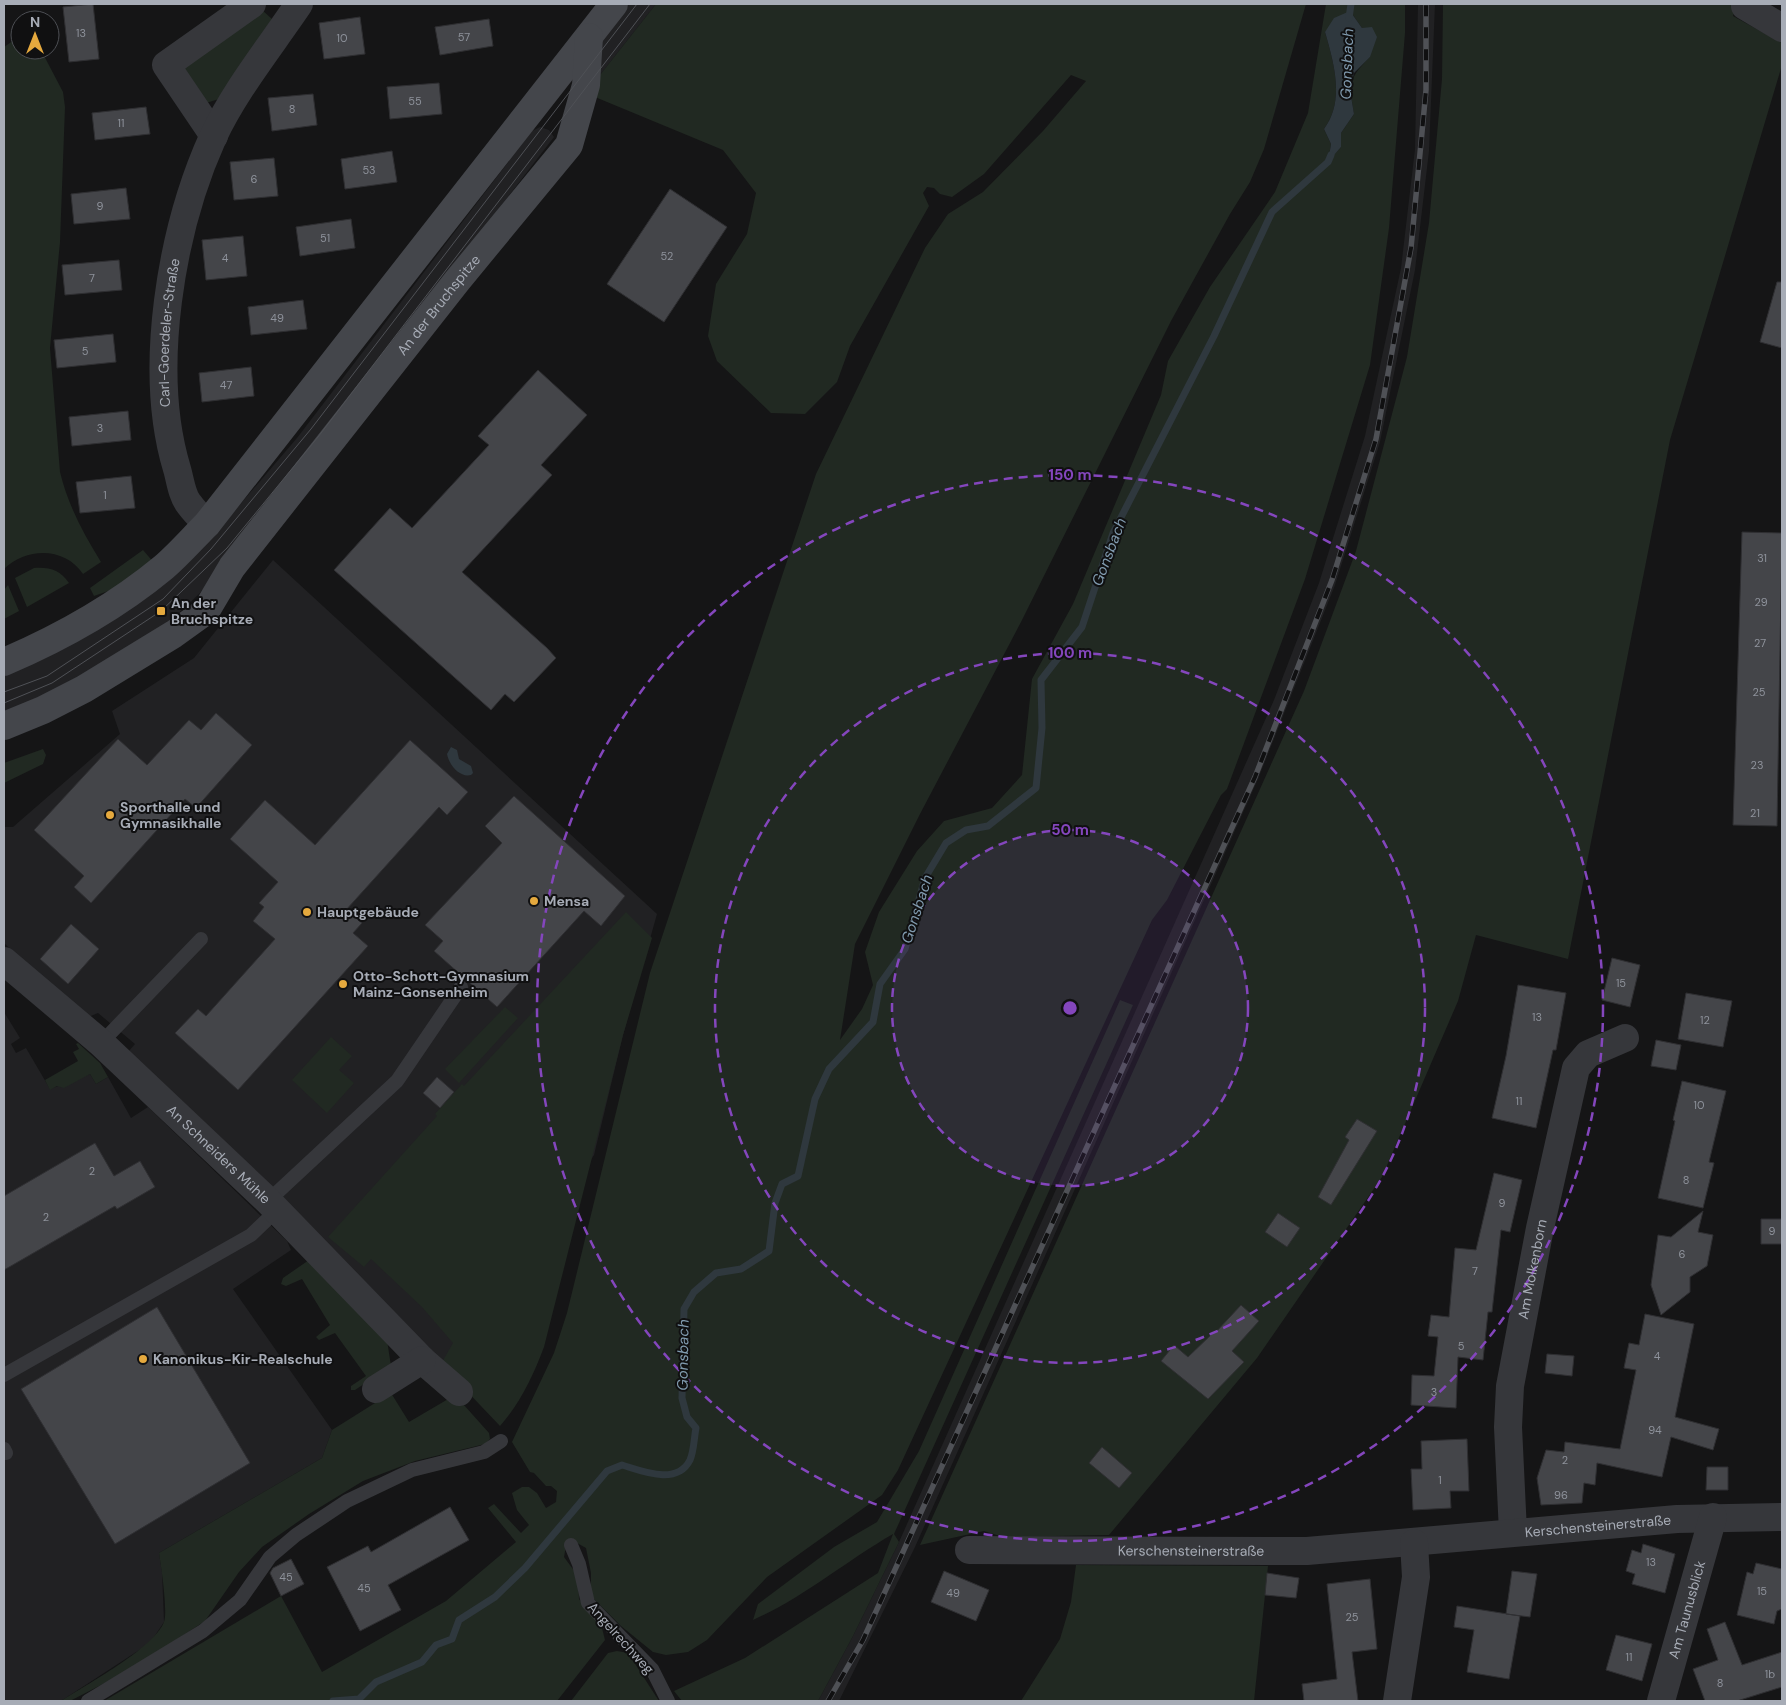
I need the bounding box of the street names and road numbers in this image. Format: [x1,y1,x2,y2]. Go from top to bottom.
street label: An der Bruchspitze [393,251,484,359]
street label: Carl-Goerdeler-Straße [155,257,184,408]
street label: An Schneiders Mühle [163,1101,274,1208]
street label: Am Molkenborn [1514,1217,1551,1321]
street label: Kerschensteinerstraße [1524,1511,1672,1541]
street label: Kerschensteinerstraße [1118,1541,1264,1560]
street label: Am Taunusblick [1664,1558,1709,1661]
street label: Angelrechweg [584,1598,658,1678]

